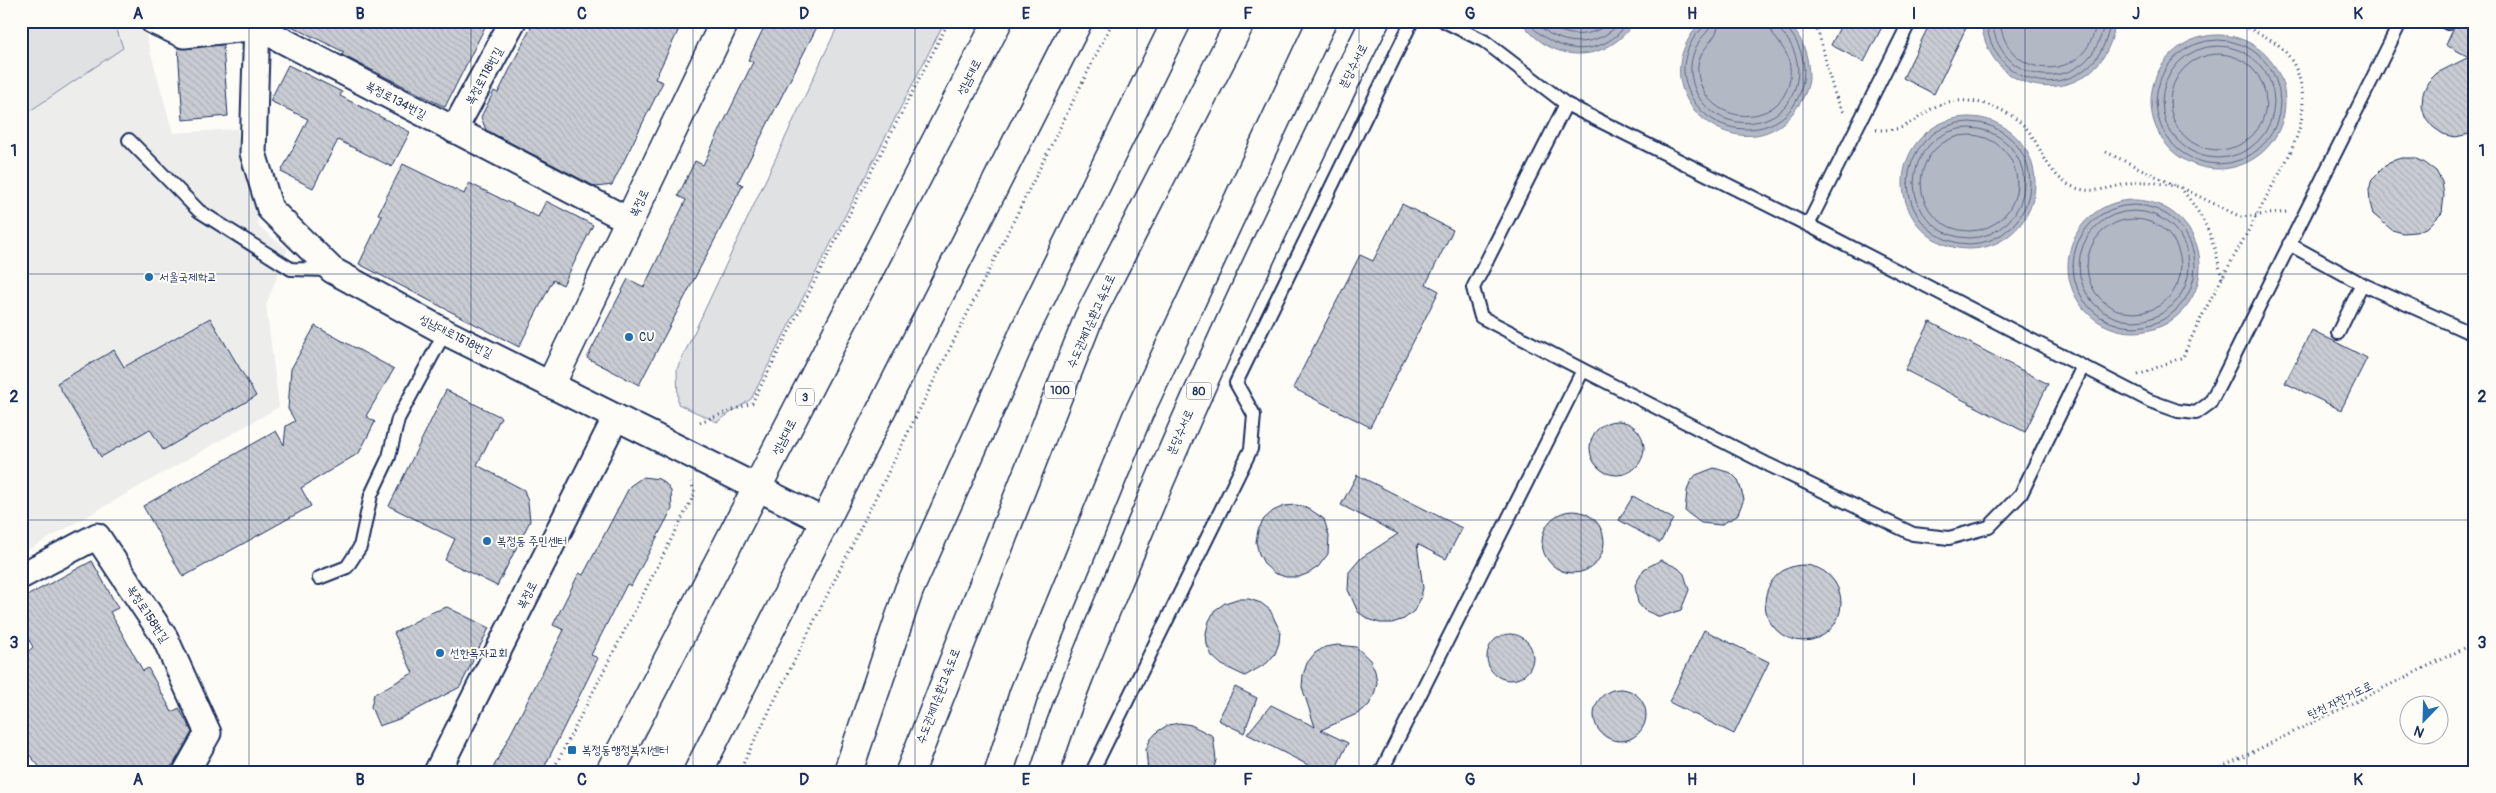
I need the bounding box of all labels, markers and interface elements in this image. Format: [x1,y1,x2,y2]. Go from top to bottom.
text: A [133,4,144,24]
text: B [355,4,365,24]
text: C [577,4,587,24]
text: D [799,4,809,24]
text: E [1022,4,1031,24]
text: F [1243,4,1253,24]
text: G [1465,4,1476,24]
text: H [1687,4,1697,24]
text: I [1912,4,1916,24]
text: J [2132,4,2140,24]
text: K [2353,4,2363,24]
street label: 분당수서로 [1336,41,1371,91]
street label: 복정로118번길 [462,44,507,108]
street label: 성남대로 [954,57,985,98]
street label: 복정로134번길 [363,78,429,123]
text: 1 [11,141,17,161]
text: 1 [2479,141,2485,161]
street label: 복정로 [627,187,652,220]
place label: 서울국제학교 [159,270,217,285]
marker: 서울국제학교 [143,271,155,283]
street label: 수도권제1순환고속도로 [1064,272,1119,371]
street label: 성남대로1518번길 [417,312,495,361]
place label: CU [639,330,654,345]
marker: CU [623,331,635,343]
road number: 100 [1045,382,1075,398]
road number: 80 [1186,382,1212,400]
text: 2 [10,387,19,407]
text: 2 [2478,387,2487,407]
road number: 3 [796,388,814,406]
street label: 분당수서로 [1164,407,1197,457]
street label: 성남대로 [769,417,800,458]
place label: 복정동 주민센터 [497,534,567,549]
marker: 복정동 주민센터 [481,535,493,547]
street label: 복정로 [514,579,541,612]
street label: 복정로158번길 [123,583,172,646]
text: 3 [10,633,19,653]
text: 3 [2478,633,2487,653]
place label: 선한목자교회 [450,646,508,661]
street label: 수도권제1순환고속도로 [913,646,964,746]
marker: 선한목자교회 [434,647,446,659]
street label: 탄천 자전거도로 [2305,678,2375,723]
north arrow [2398,696,2448,746]
text: N [2411,722,2427,741]
place label: 복정동행정복지센터 [582,743,669,758]
marker: 복정동행정복지센터 [566,744,578,756]
text: A [133,770,144,790]
text: B [355,770,365,790]
text: C [577,770,587,790]
text: D [799,770,809,790]
text: E [1022,770,1031,790]
text: F [1243,770,1253,790]
text: G [1465,770,1476,790]
text: H [1687,770,1697,790]
text: I [1912,770,1916,790]
text: J [2132,770,2140,790]
text: K [2353,770,2363,790]

